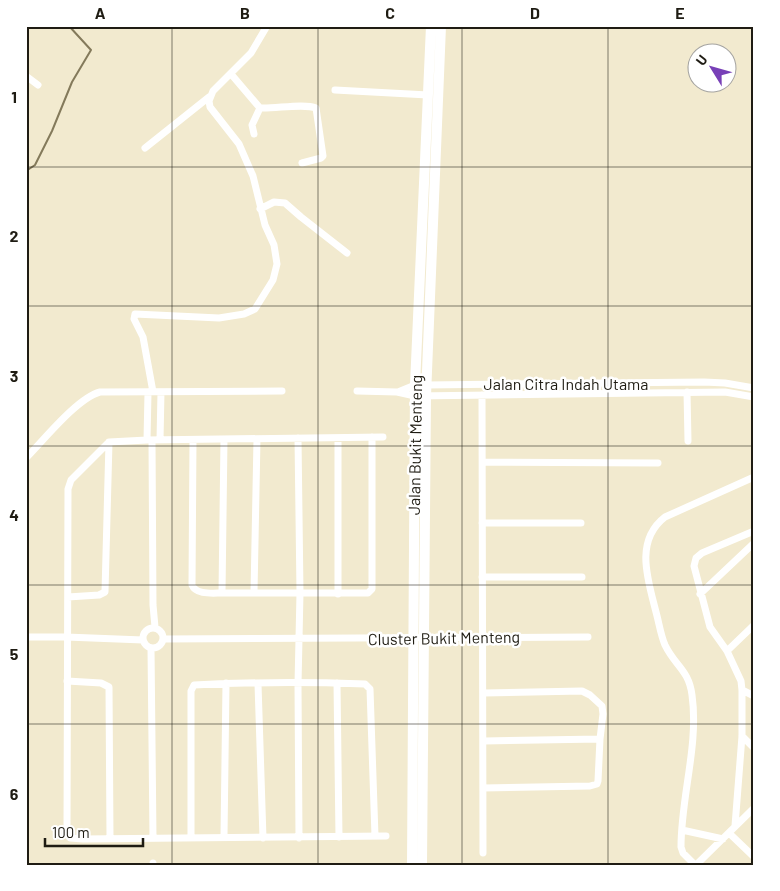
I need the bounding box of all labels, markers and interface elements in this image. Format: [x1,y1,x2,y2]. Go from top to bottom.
text: A [95,3,106,22]
text: B [240,3,250,22]
text: C [385,3,395,22]
text: D [530,3,540,22]
text: E [675,3,685,22]
north arrow [688,42,738,92]
text: U [692,51,711,69]
text: 1 [11,87,17,106]
text: 2 [10,226,19,245]
text: 3 [10,366,18,385]
street label: Jalan Citra Indah Utama [483,374,649,393]
street label: Jalan Bukit Menteng [404,375,425,515]
text: 4 [9,505,19,524]
street label: Cluster Bukit Menteng [368,627,520,648]
text: 5 [10,644,19,663]
text: 6 [10,784,19,803]
scale bar [45,816,142,848]
text: 100 m [52,823,90,841]

